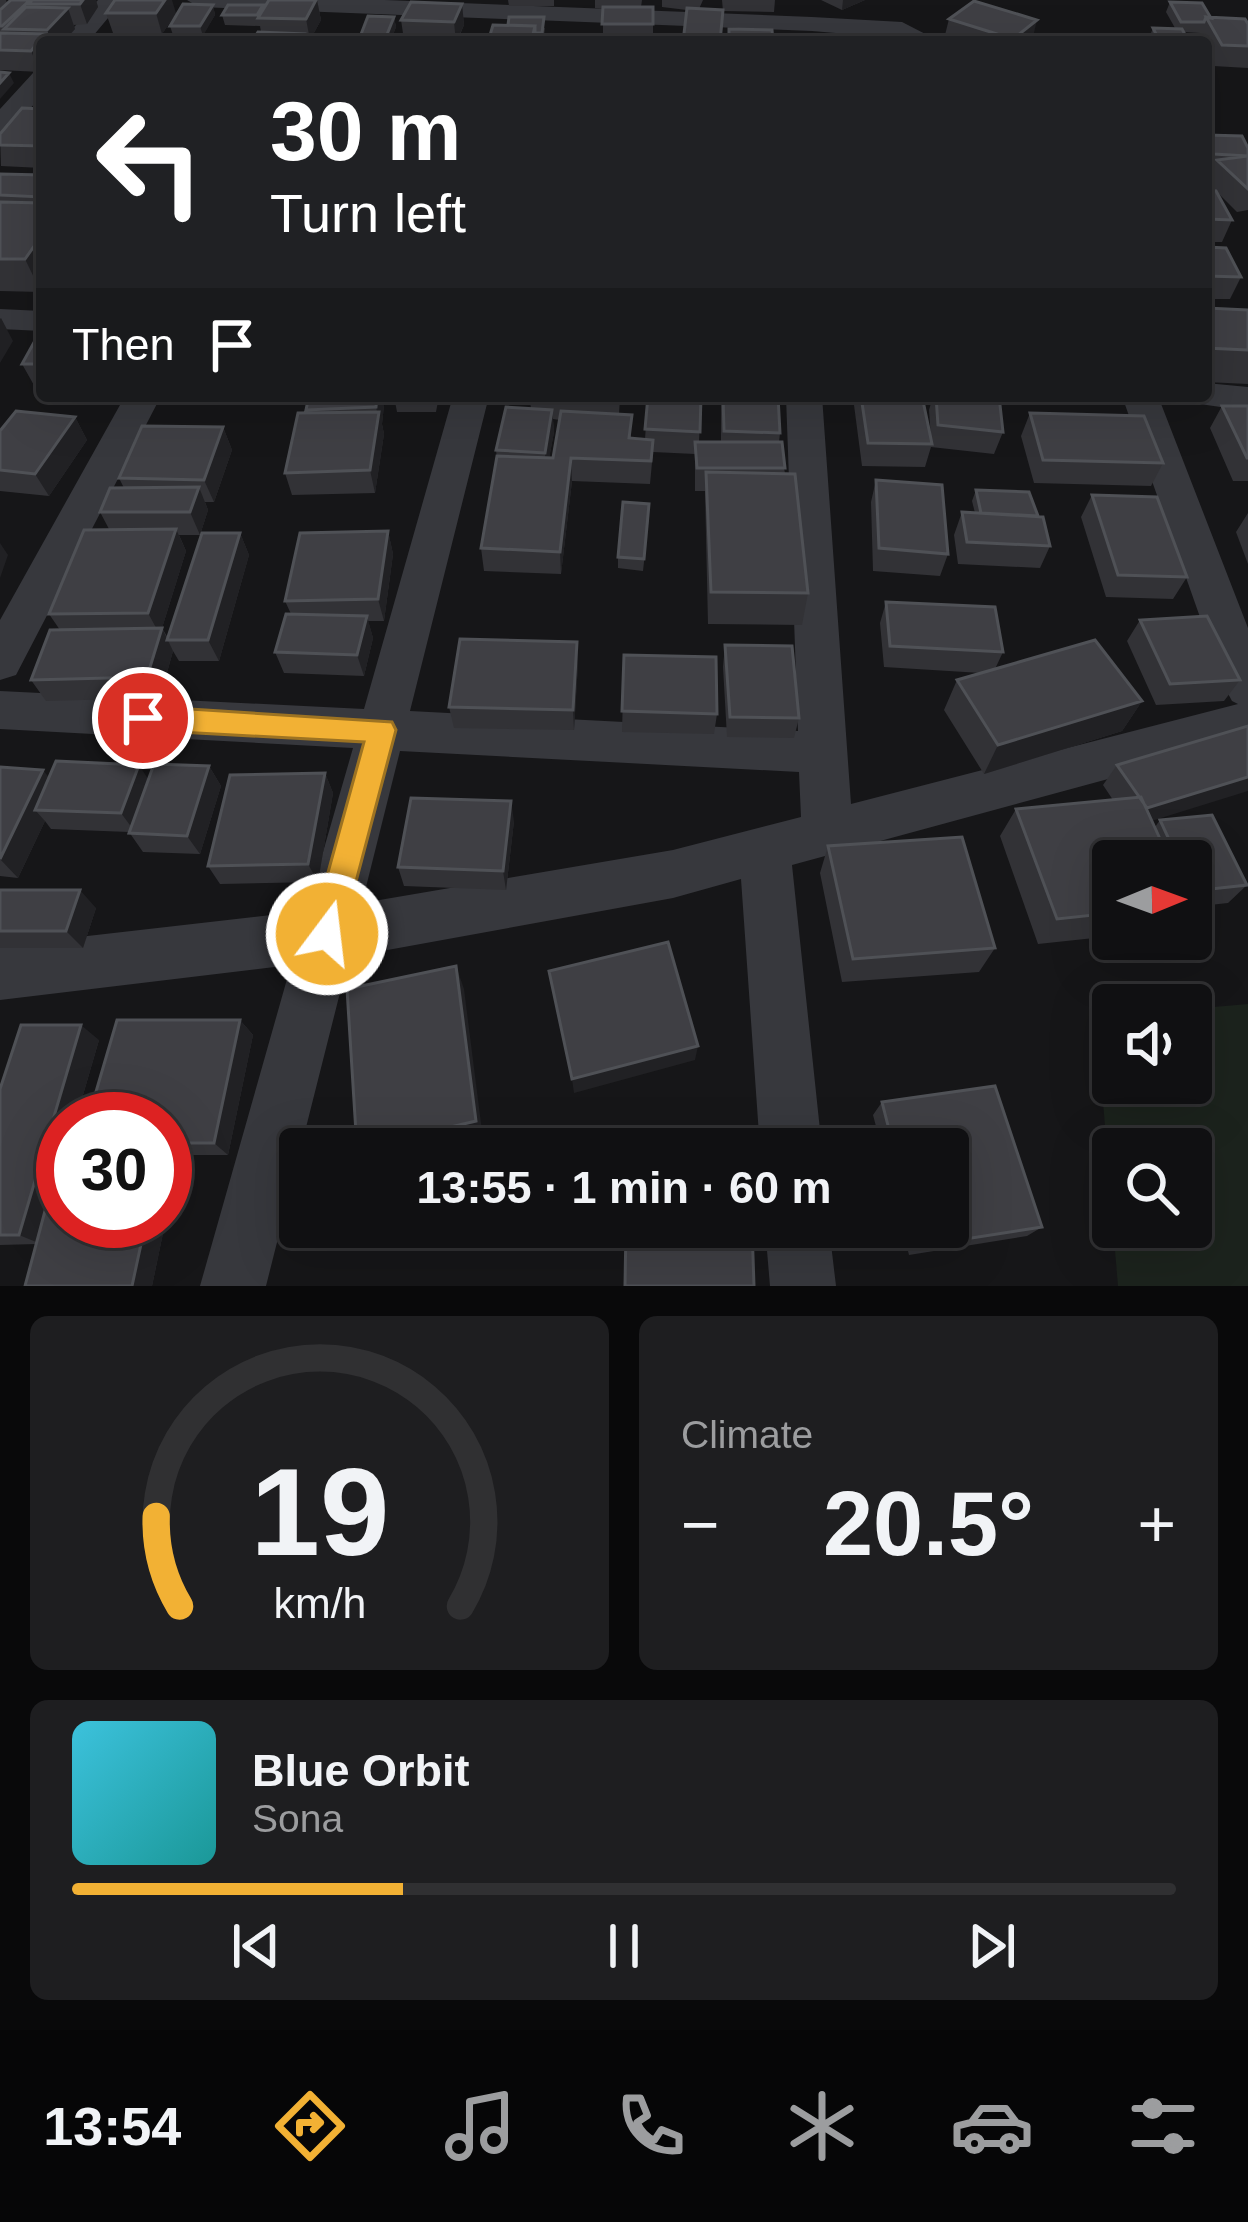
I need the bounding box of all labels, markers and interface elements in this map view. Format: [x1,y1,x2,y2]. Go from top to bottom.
icon: left [72,84,228,240]
text: 30 m [270,84,461,178]
text: Turn left [270,183,466,243]
icon: arrive [199,312,265,378]
text: Then [72,319,175,370]
pin [92,667,194,769]
icon: arrive [110,685,176,751]
north arrow [1092,840,1212,960]
map controls [1092,840,1212,1248]
position arrow [264,871,390,997]
button: sound [1092,984,1212,1104]
speed limit sign: 30 [36,1092,192,1248]
button: search [1092,1128,1212,1248]
text: 13:55 · 1 min · 60 m [416,1162,832,1213]
text: Climate [681,1413,813,1456]
text: 19 [250,1442,389,1581]
text: 20.5° [823,1474,1034,1574]
text: − [681,1487,720,1561]
text: + [1137,1487,1176,1561]
text: km/h [273,1579,366,1627]
text: Blue Orbit [252,1745,470,1796]
text: Sona [252,1797,343,1840]
icon: previous [223,1913,289,1979]
icon: pause [591,1913,657,1979]
icon: next [959,1913,1025,1979]
icon: directions [268,2084,352,2168]
icon: music [438,2084,522,2168]
icon: phone [609,2084,693,2168]
icon: climate [780,2084,864,2168]
icon: car [950,2084,1034,2168]
icon: filters [1121,2084,1205,2168]
text: 13:54 [43,2096,181,2156]

